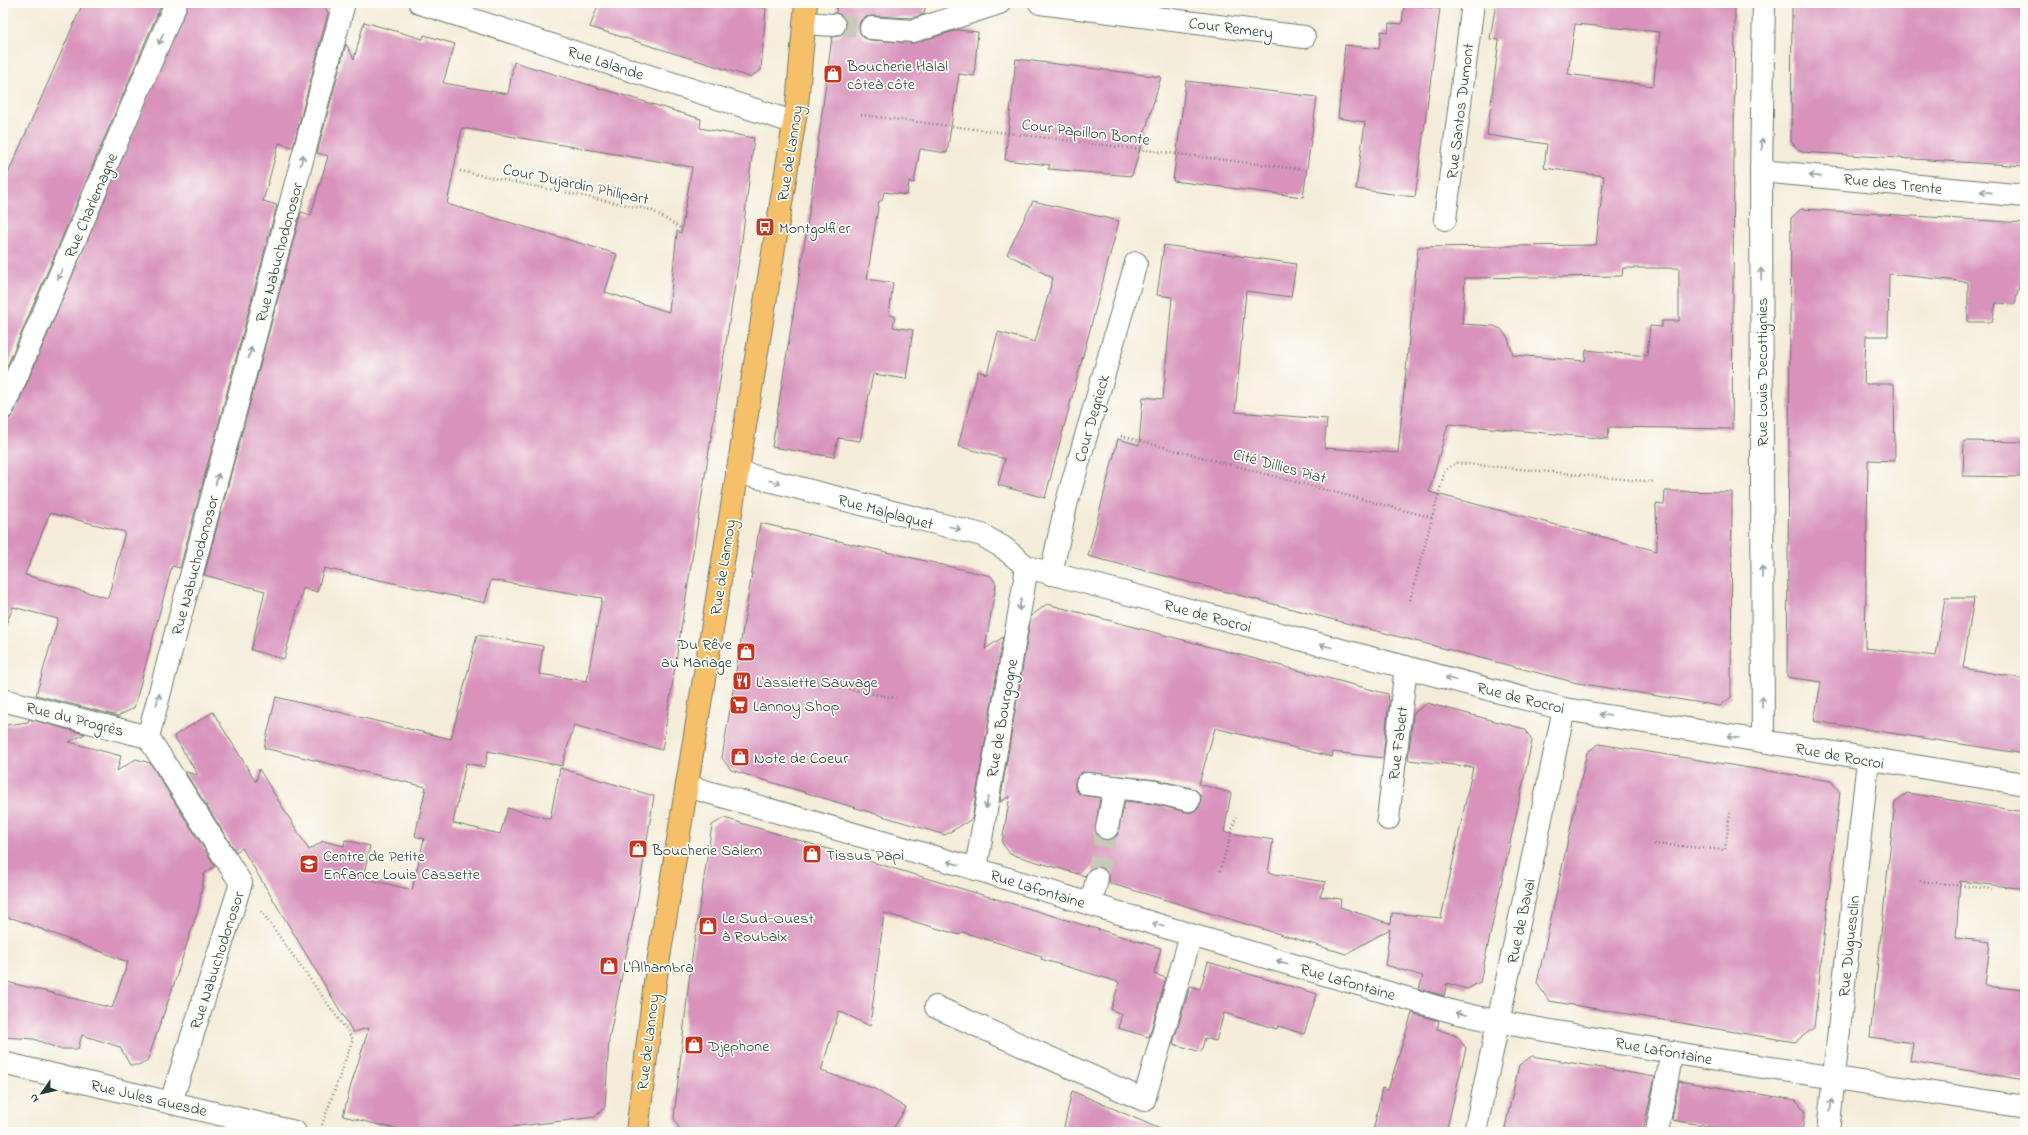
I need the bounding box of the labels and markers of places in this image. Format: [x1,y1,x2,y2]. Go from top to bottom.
place label: Boucherie Halal côteà côte [846,55,948,97]
shop icon: Boucherie Halal côteà côte [822,63,844,85]
bus stop icon: Montgolfier [754,216,776,238]
place label: Montgolfier [779,217,850,241]
place label: Du Rêve au Mariage [661,633,733,675]
shop icon: Du Rêve au Mariage [735,641,757,663]
restaurant icon: L'assiette Sauvage [731,670,753,692]
place label: L'assiette Sauvage [756,671,879,695]
supermarket icon: Lannoy Shop [728,694,750,716]
place label: Lannoy Shop [753,695,840,719]
shop icon: Note de Coeur [729,746,751,768]
place label: Note de Coeur [754,747,848,771]
shop icon: Boucherie Salem [627,838,649,860]
place label: Boucherie Salem [651,839,762,863]
shop icon: Tissus Papi [801,843,823,865]
place label: Tissus Papi [826,844,904,868]
place label: Centre de Petite Enfance Louis Cassette [323,845,481,887]
school or university icon: Centre de Petite Enfance Louis Cassette [298,853,320,875]
place label: Le Sud-Ouest à Roubaix [722,907,814,949]
shop icon: Le Sud-Ouest à Roubaix [697,915,719,937]
shop icon: L'Alhambra [598,955,620,977]
place label: L'Alhambra [623,956,694,980]
shop icon: Djephone [683,1034,705,1056]
place label: Djephone [707,1035,770,1059]

